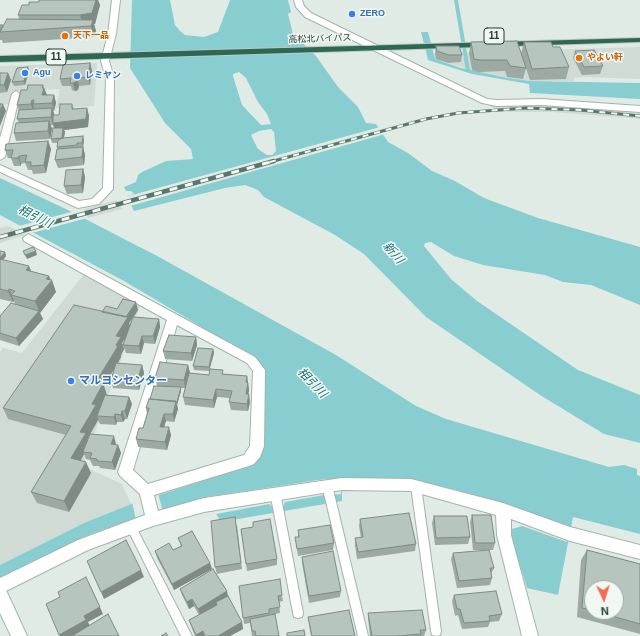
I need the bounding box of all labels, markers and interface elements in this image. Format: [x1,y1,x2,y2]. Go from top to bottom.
marker: ZERO [347,9,357,19]
place label: ZERO [360,9,385,19]
road number: 11 [484,28,504,44]
marker: 天下一品 [60,31,70,41]
place label: 天下一品 [73,31,109,41]
street label: 高松北バイパス [288,33,352,45]
road number: 11 [46,49,66,65]
marker: やよい軒 [574,53,584,63]
place label: やよい軒 [587,53,623,63]
marker: Agu [20,68,30,78]
place label: Agu [33,68,50,78]
marker: レミヤン [72,71,82,81]
place label: レミヤン [85,71,121,81]
water label: 相引川 [16,203,54,231]
water label: 新川 [380,239,406,267]
water label: 相引川 [294,365,330,401]
place label: マルヨシセンター [79,374,167,388]
marker: マルヨシセンター [66,376,76,386]
north arrow [584,580,624,620]
text: N [600,605,609,617]

